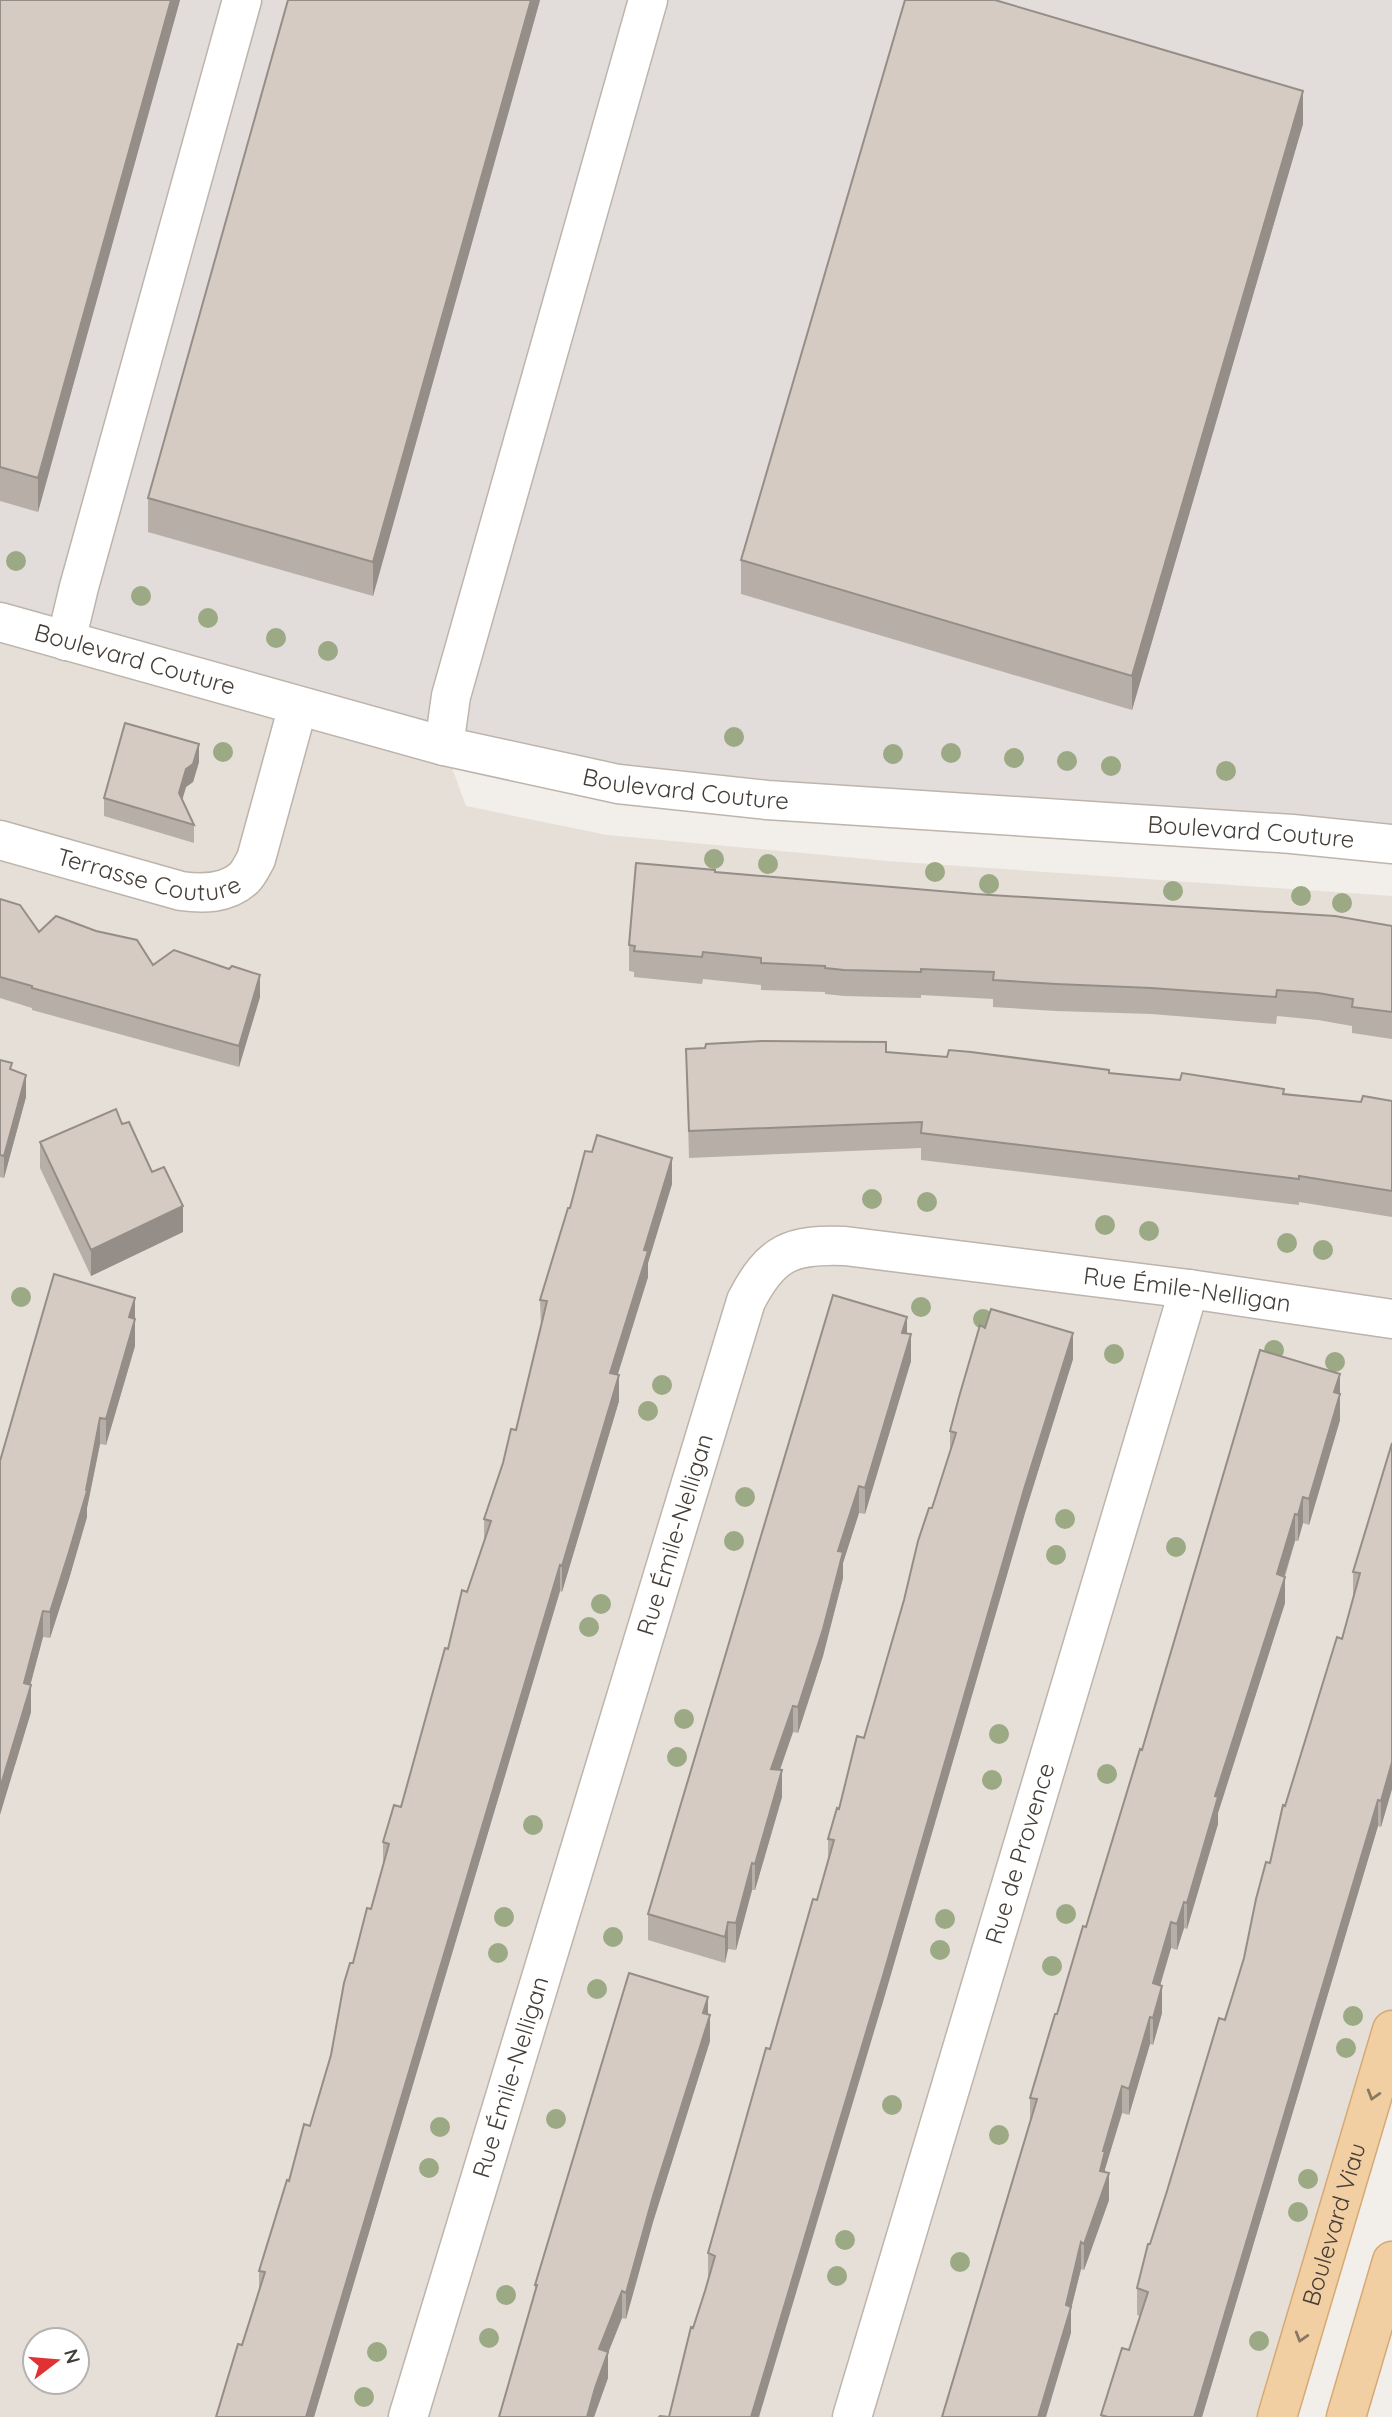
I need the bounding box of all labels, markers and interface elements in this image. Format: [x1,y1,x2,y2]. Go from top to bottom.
street label: Boulevard Couture [31,616,239,701]
street label: Boulevard Couture [580,761,790,815]
street label: Boulevard Couture [1147,809,1356,854]
street label: Terrasse Couture [54,841,246,907]
street label: Rue Émile-Nelligan [1082,1260,1293,1318]
street label: Rue Émile-Nelligan [630,1430,719,1639]
street label: Rue de Provence [978,1759,1061,1948]
street label: Rue Émile-Nelligan [465,1973,555,2181]
one-way arrow [1366,2089,1381,2101]
street label: Boulevard Viau [1295,2139,1372,2309]
north arrow [21,2326,91,2396]
one-way arrow [1294,2331,1309,2343]
text: N [59,2346,86,2366]

